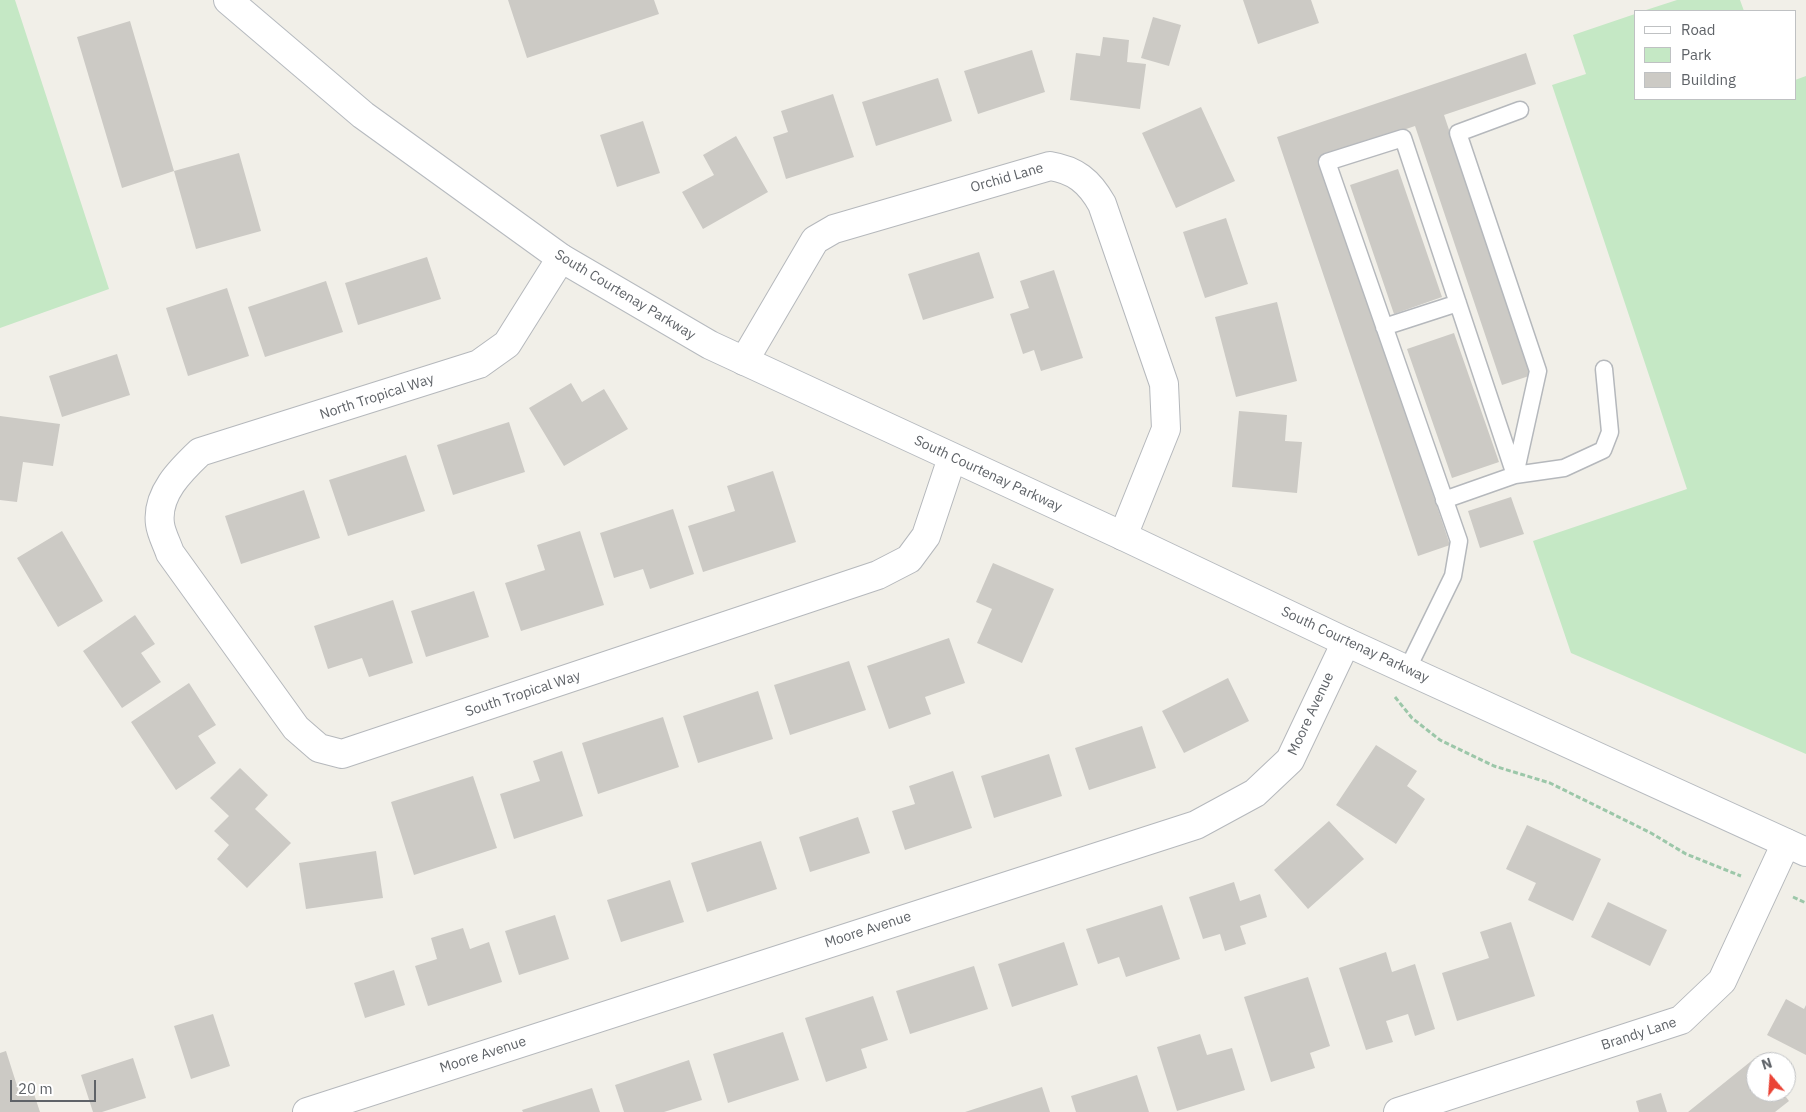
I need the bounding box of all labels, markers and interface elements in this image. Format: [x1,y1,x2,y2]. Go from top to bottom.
legend [1634,10,1796,100]
text: Road [1681,20,1716,39]
text: Park [1681,45,1711,64]
text: Building [1681,70,1736,89]
street label: Orchid Lane [969,160,1045,196]
street label: South Courtenay Parkway [552,246,698,344]
street label: North Tropical Way [318,371,436,423]
street label: South Courtenay Parkway [911,432,1065,516]
street label: South Courtenay Parkway [1278,603,1432,687]
street label: South Tropical Way [463,667,583,721]
street label: Moore Avenue [1284,670,1338,758]
street label: Moore Avenue [823,908,913,952]
street label: Brandy Lane [1599,1014,1679,1054]
street label: Moore Avenue [438,1033,528,1077]
north arrow [1746,1052,1796,1102]
text: N [1759,1054,1774,1074]
scale bar [12,1070,99,1102]
text: 20 m [18,1079,53,1098]

